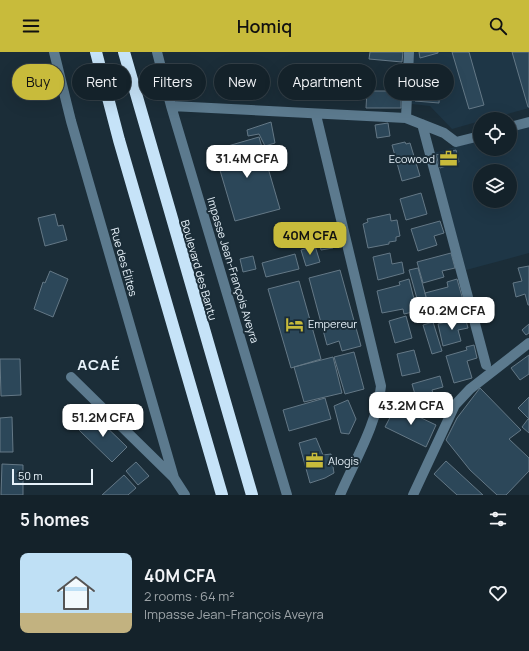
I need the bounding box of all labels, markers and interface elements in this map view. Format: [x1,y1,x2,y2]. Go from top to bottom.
text: Homiq [237,14,292,38]
icon: menu [20,15,42,37]
icon: search [487,15,509,37]
chip: Buy [12,64,64,100]
chip: Rent [72,64,131,100]
chip: Filters [139,64,206,100]
chip: New [214,64,270,100]
chip: Apartment [278,64,376,100]
chip: House [384,64,454,100]
map controls [473,112,517,208]
button: locate [473,112,517,156]
pin: 31.4M CFA [201,145,293,179]
text: 31.4M CFA [215,149,279,167]
office icon: Ecowood [438,149,458,169]
place label: Ecowood [389,151,435,166]
button: layers [473,164,517,208]
street label: Impasse Jean-François Aveyra [204,195,263,345]
street label: Boulevard des Bantu [178,218,221,322]
pin: 40M CFA [273,222,347,256]
street label: Rue des Élites [108,226,142,298]
text: 40M CFA [282,226,338,244]
pin: 40.2M CFA [406,297,498,331]
text: 40.2M CFA [419,301,485,319]
hotel icon: Empereur [285,314,305,334]
place label: Empereur [308,316,357,331]
district label: ACAÉ [77,354,121,375]
pin: 43.2M CFA [365,392,457,426]
text: 43.2M CFA [378,396,444,414]
pin: 51.2M CFA [57,404,149,438]
text: 51.2M CFA [71,408,135,426]
office icon: Alogis [305,451,325,471]
place label: Alogis [328,453,359,468]
scale bar [12,467,93,486]
text: 50 m [18,468,43,483]
text: 5 homes [20,508,89,531]
icon: filters [487,508,509,530]
text: 40M CFA [144,564,216,587]
icon: home [52,569,100,617]
icon: heart [487,582,509,604]
text: 2 rooms · 64 m² [144,587,235,605]
text: Impasse Jean-François Aveyra [144,605,324,623]

